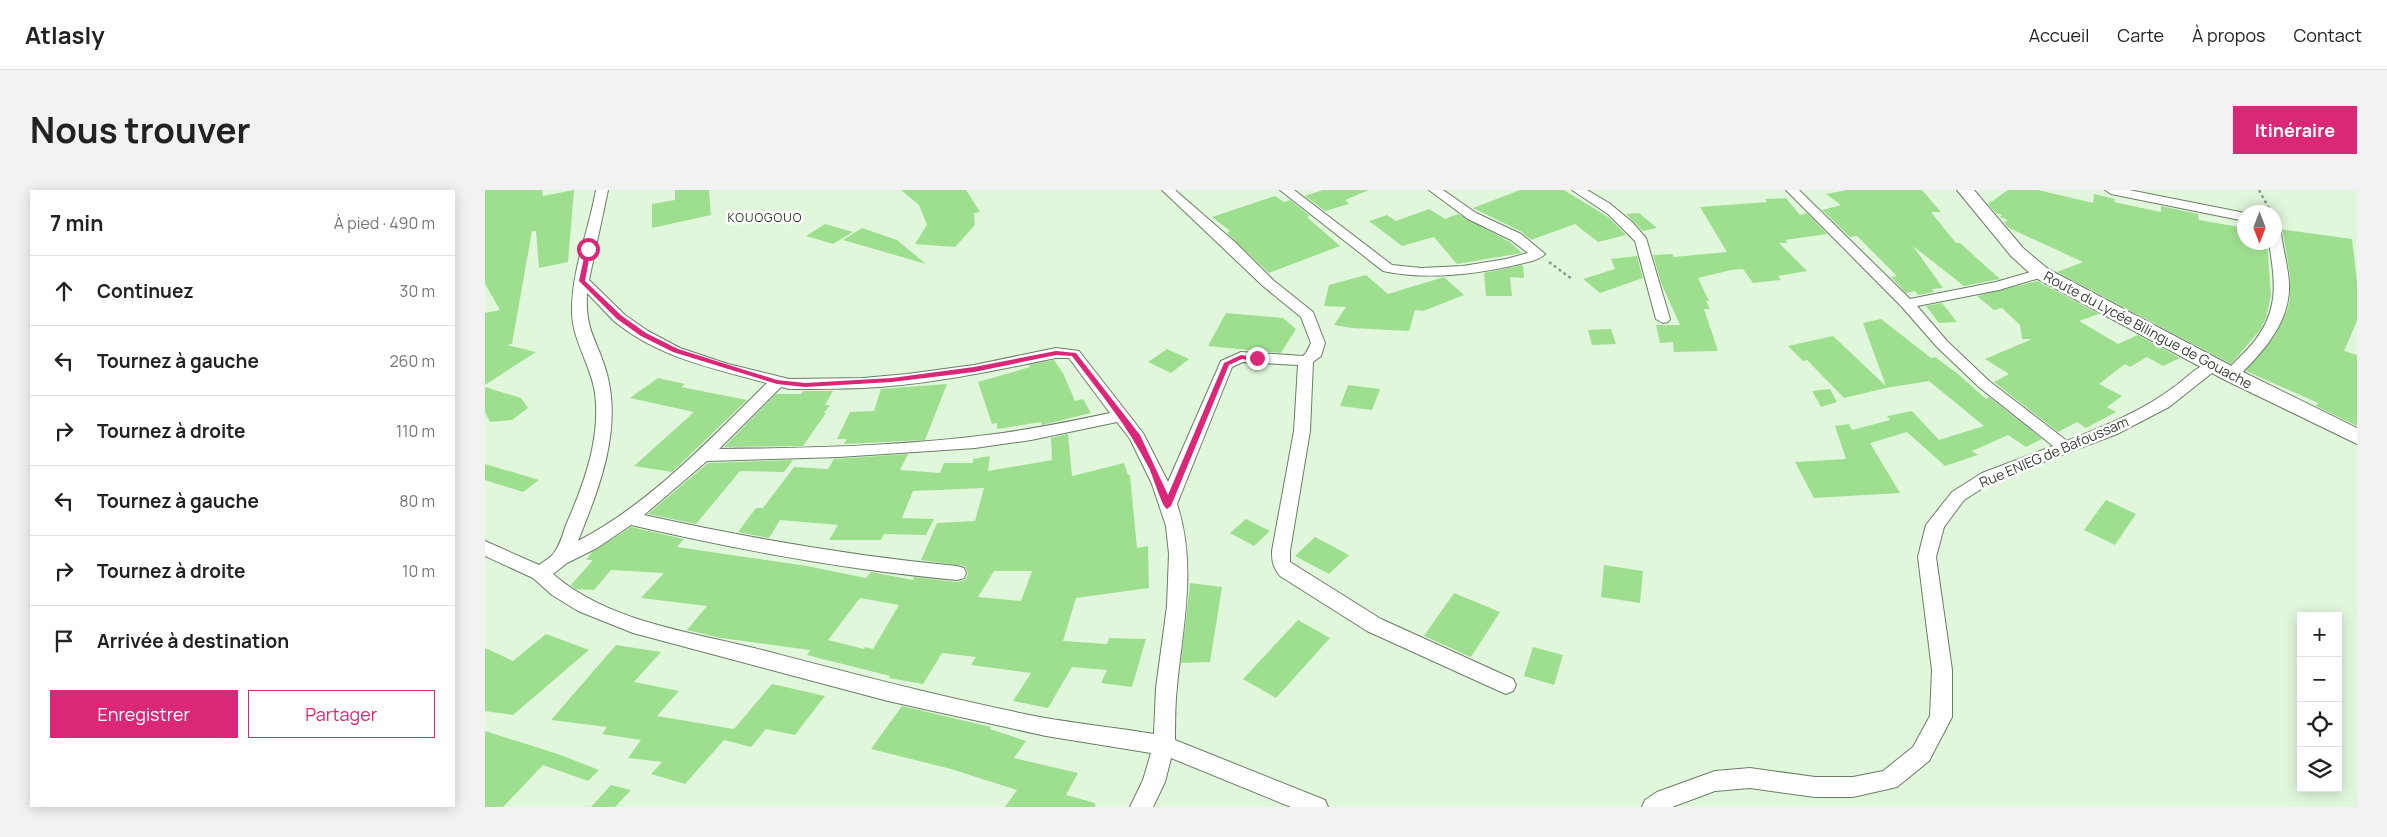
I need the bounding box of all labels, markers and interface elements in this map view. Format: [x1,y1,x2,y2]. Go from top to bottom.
text: Atlasly [25,18,105,51]
text: Accueil [2029,23,2089,47]
text: Carte [2117,23,2164,47]
text: À propos [2192,23,2265,47]
text: Contact [2293,23,2362,47]
text: Nous trouver [30,106,251,154]
button: Itinéraire [2233,106,2357,154]
north arrow [2237,205,2282,250]
text: 7 min [50,209,103,237]
district label: KOUOGOUO [728,209,802,226]
text: À pied · 490 m [334,212,435,234]
route start [577,238,600,261]
street label: Route du Lycée Bilingue de Gouache [2041,266,2256,393]
icon: ahead [50,277,78,305]
text: Continuez [97,278,194,304]
text: 30 m [400,280,435,302]
icon: left [50,347,78,375]
route end [1246,347,1269,370]
text: Tournez à gauche [97,348,259,374]
text: 260 m [389,350,435,372]
street label: Rue ENIEG de Bafoussam [1976,411,2131,492]
icon: right [50,417,78,445]
text: Tournez à droite [97,418,245,444]
text: 110 m [396,420,435,442]
icon: left [50,487,78,515]
text: Tournez à gauche [97,488,259,514]
text: 80 m [399,490,435,512]
icon: right [50,557,78,585]
text: Tournez à droite [97,558,245,584]
text: 10 m [402,560,435,582]
map controls [2297,612,2342,792]
button: + [2297,612,2342,657]
icon: arrive [50,627,78,655]
text: Arrivée à destination [97,628,289,654]
button: − [2297,657,2342,702]
button: Enregistrer [50,690,238,738]
button: Partager [248,690,435,738]
button: locate [2297,702,2342,747]
button: layers [2297,747,2342,792]

